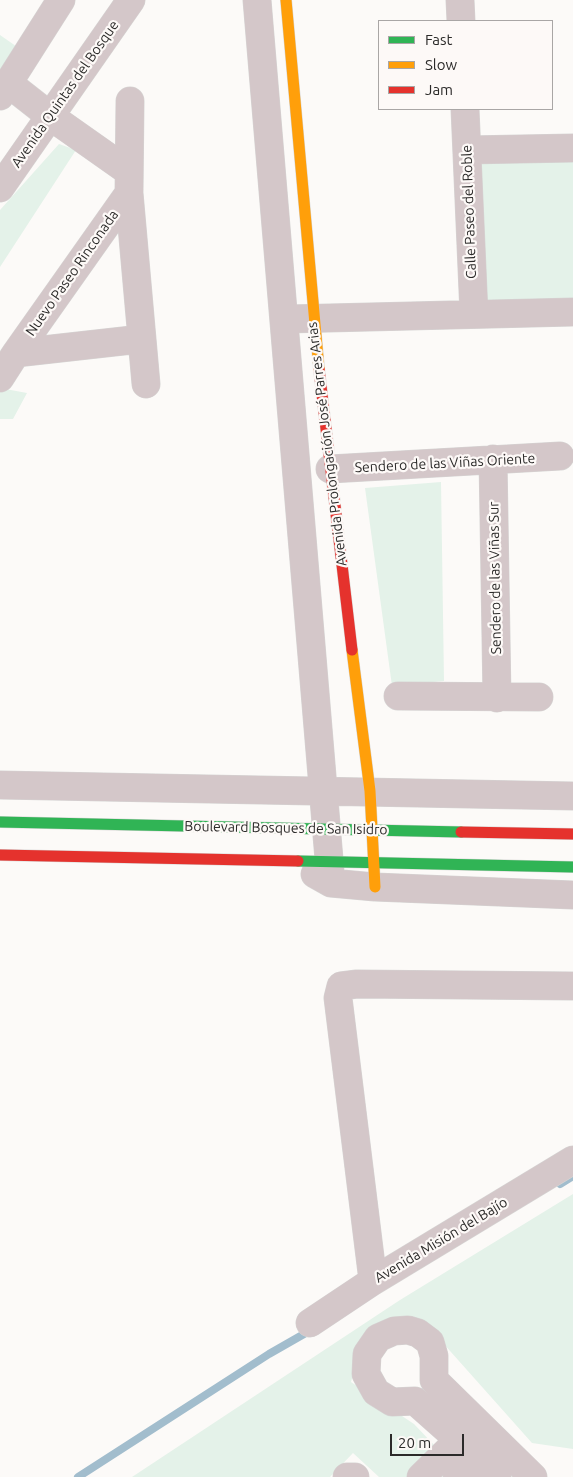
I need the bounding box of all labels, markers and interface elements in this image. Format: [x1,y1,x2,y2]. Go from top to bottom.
street label: Avenida Quintas del Bosque [8,17,122,171]
legend [378,20,553,110]
text: Fast [425,31,452,48]
text: Slow [425,56,457,73]
text: Jam [425,81,453,98]
street label: Calle Paseo del Roble [458,145,480,279]
street label: Nuevo Paseo Rinconada [22,207,122,339]
street label: Avenida Prolongación José Parres Arias [304,321,350,567]
street label: Sendero de las Viñas Oriente [354,450,536,476]
street label: Sendero de las Viñas Sur [485,501,505,655]
street label: Boulevard Bosques de San Isidro [184,818,388,838]
street label: Avenida Misión del Bajío [372,1194,510,1286]
scale bar [393,1424,467,1456]
text: 20 m [398,1434,431,1451]

